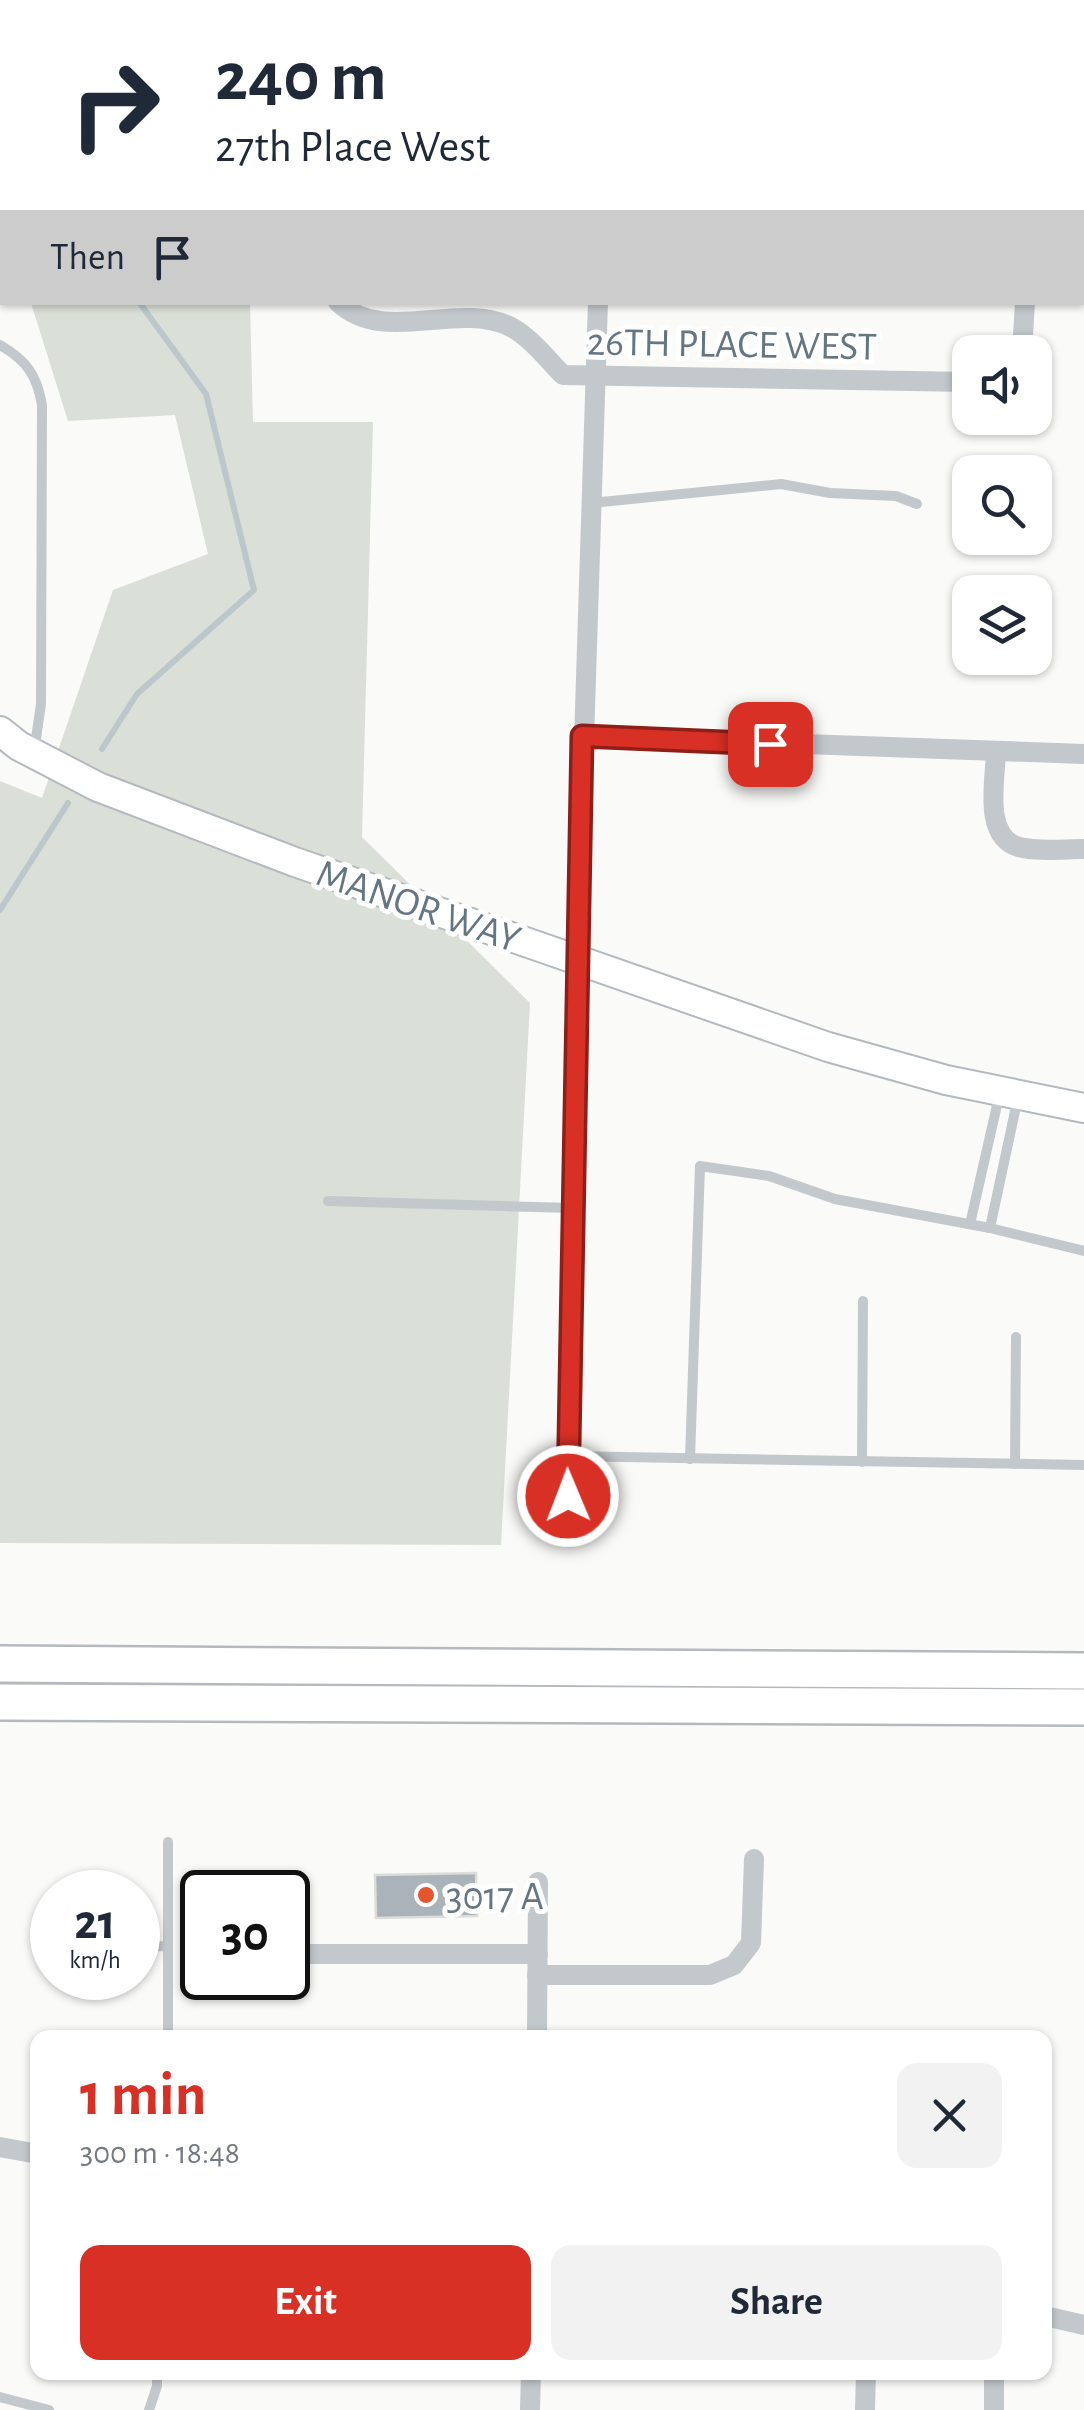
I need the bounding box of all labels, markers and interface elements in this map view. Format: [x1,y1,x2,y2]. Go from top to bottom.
icon: right [50,40,180,170]
text: 240 m [215,43,387,113]
text: 27th Place West [215,125,490,170]
icon: arrive [145,230,200,285]
text: Then [50,239,125,277]
street label: 26TH PLACE WEST [587,322,877,368]
map controls [952,335,1052,675]
button: sound [952,335,1052,435]
button: search [952,455,1052,555]
button: layers [952,575,1052,675]
pin [728,702,813,787]
icon: arrive [743,717,798,772]
street label: MANOR WAY [311,853,525,960]
position arrow [516,1444,620,1548]
speed limit sign: 30 [180,1870,310,2000]
place label: 3017 A [446,1877,544,1917]
marker: 3017 A [415,1884,437,1906]
text: 21 [74,1898,116,1948]
text: km/h [69,1948,121,1973]
button: close [897,2063,1002,2168]
text: 1 min [80,2066,206,2126]
text: 300 m · 18:48 [80,2137,240,2169]
button: Exit [80,2245,531,2360]
button: Share [551,2245,1002,2360]

